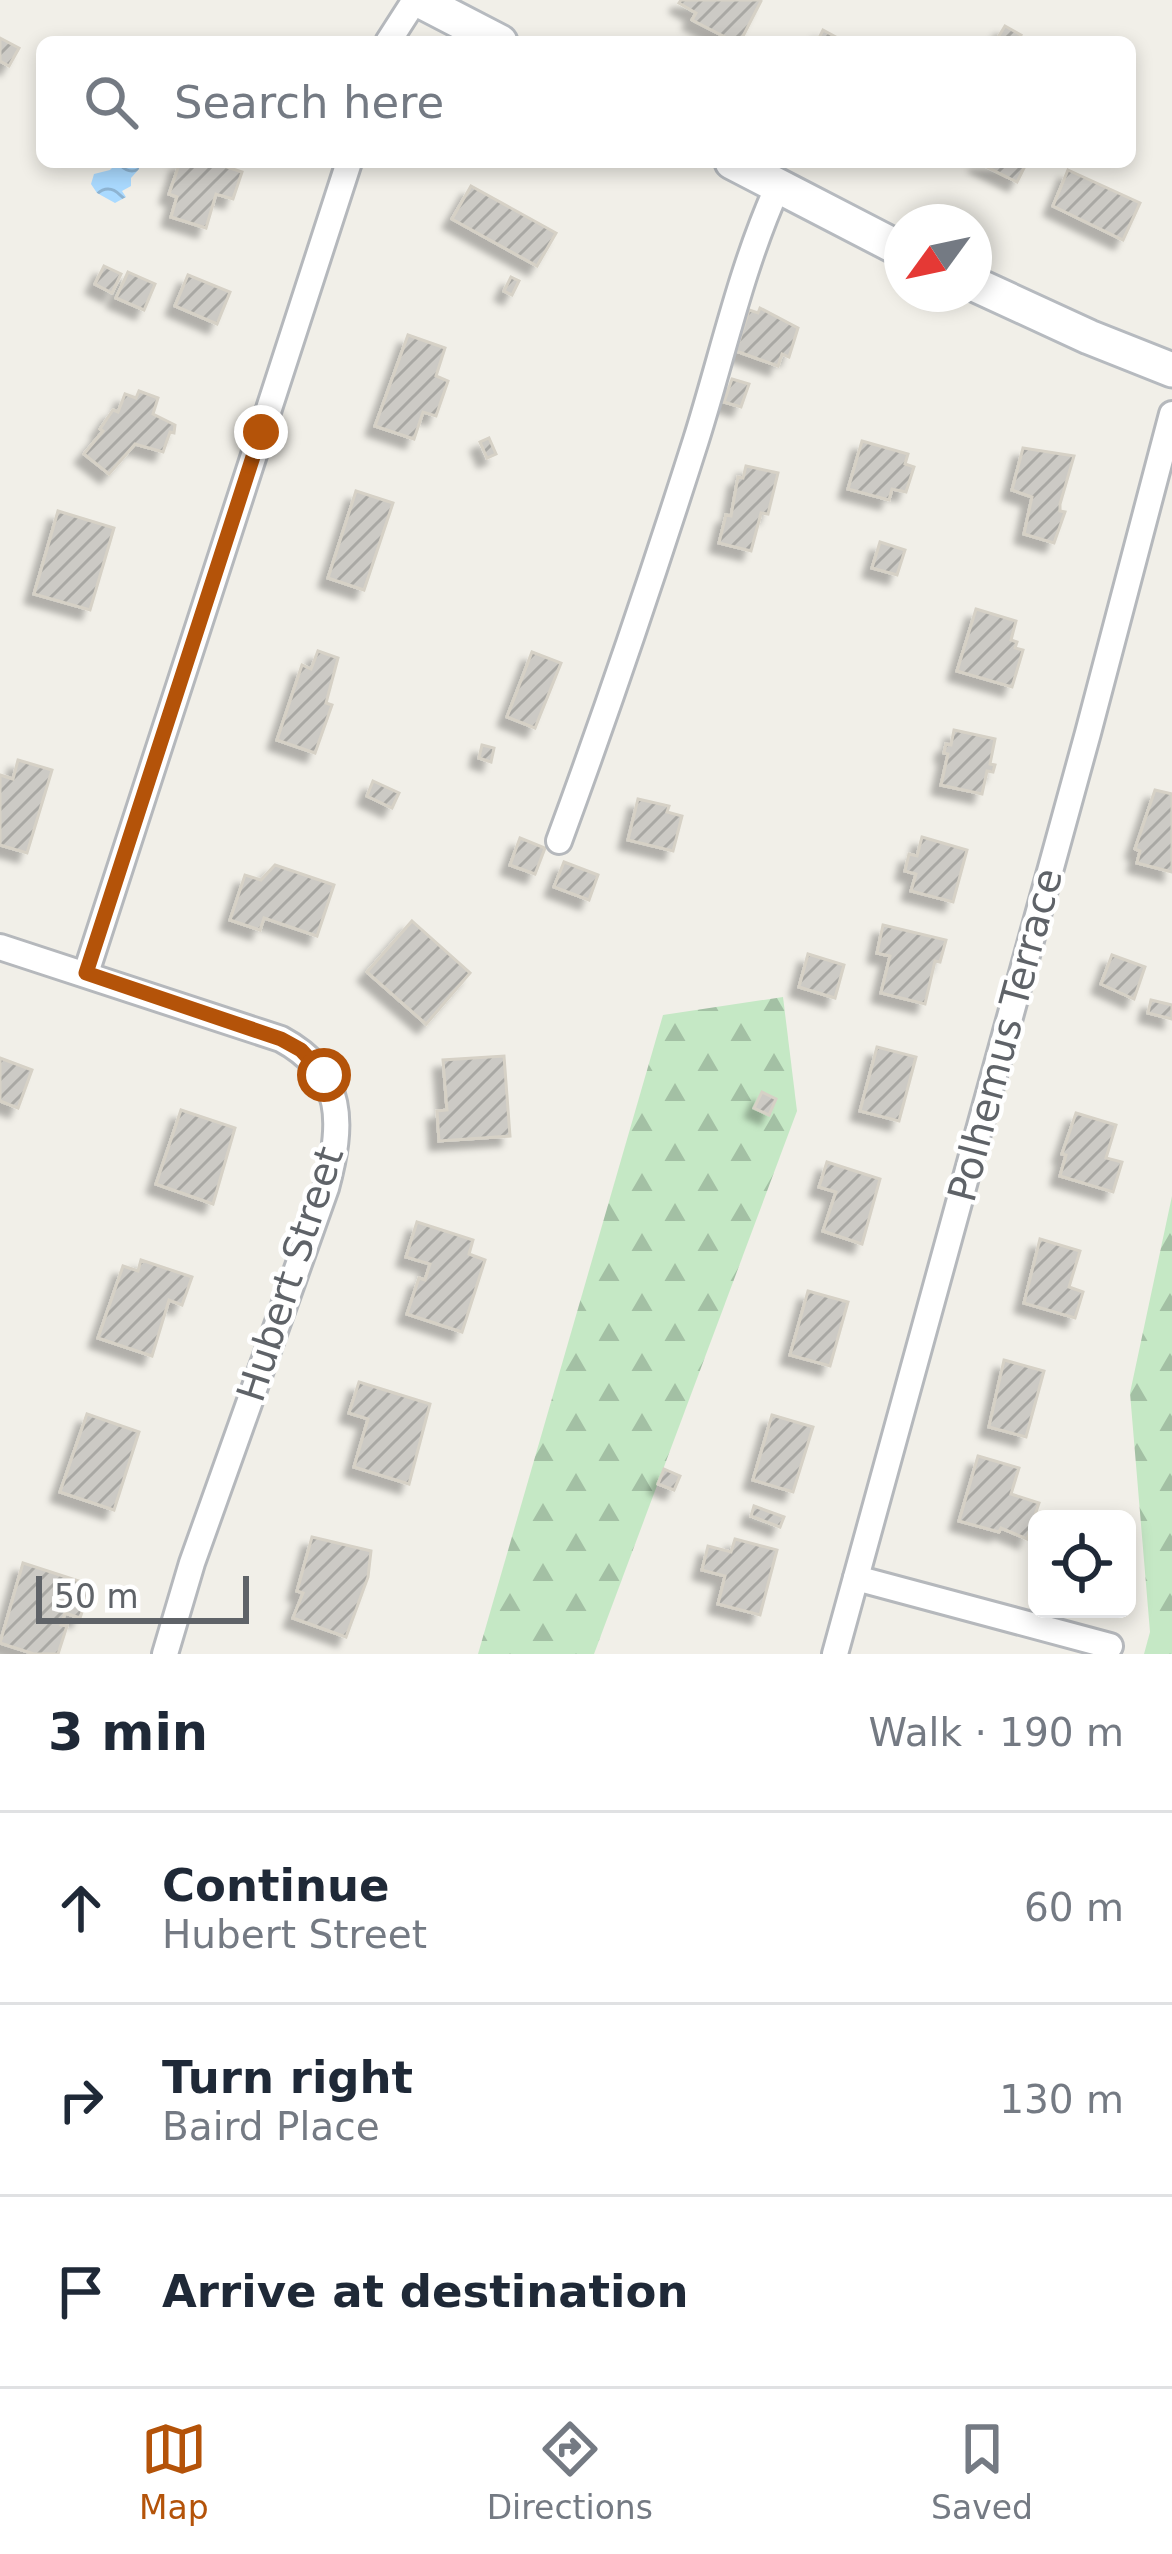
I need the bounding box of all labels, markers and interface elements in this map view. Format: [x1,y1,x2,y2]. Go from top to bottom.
search box [36,36,1136,168]
icon: search [78,69,144,135]
text: Search here [174,76,444,129]
north arrow [884,204,992,312]
route end [234,405,288,459]
street label: Polhemus Terrace [939,864,1071,1206]
route start [297,1048,351,1102]
street label: Hubert Street [228,1141,352,1407]
map controls [1028,1510,1136,1618]
button: locate [1028,1510,1136,1618]
scale bar [36,1570,249,1623]
text: 50 m [54,1577,139,1616]
text: 3 min [48,1703,208,1762]
text: Walk · 190 m [869,1710,1124,1755]
text: Continue [162,1859,390,1912]
icon: ahead [48,1875,114,1941]
text: 60 m [1024,1885,1124,1930]
text: Hubert Street [162,1912,427,1957]
text: Turn right [162,2051,413,2104]
icon: right [48,2067,114,2133]
text: 130 m [999,2077,1124,2122]
text: Baird Place [162,2104,380,2149]
icon: arrive [48,2259,114,2325]
text: Arrive at destination [162,2265,688,2318]
tab: Map [139,2416,209,2527]
tab: Directions [487,2416,653,2527]
tab: Saved [931,2416,1033,2527]

